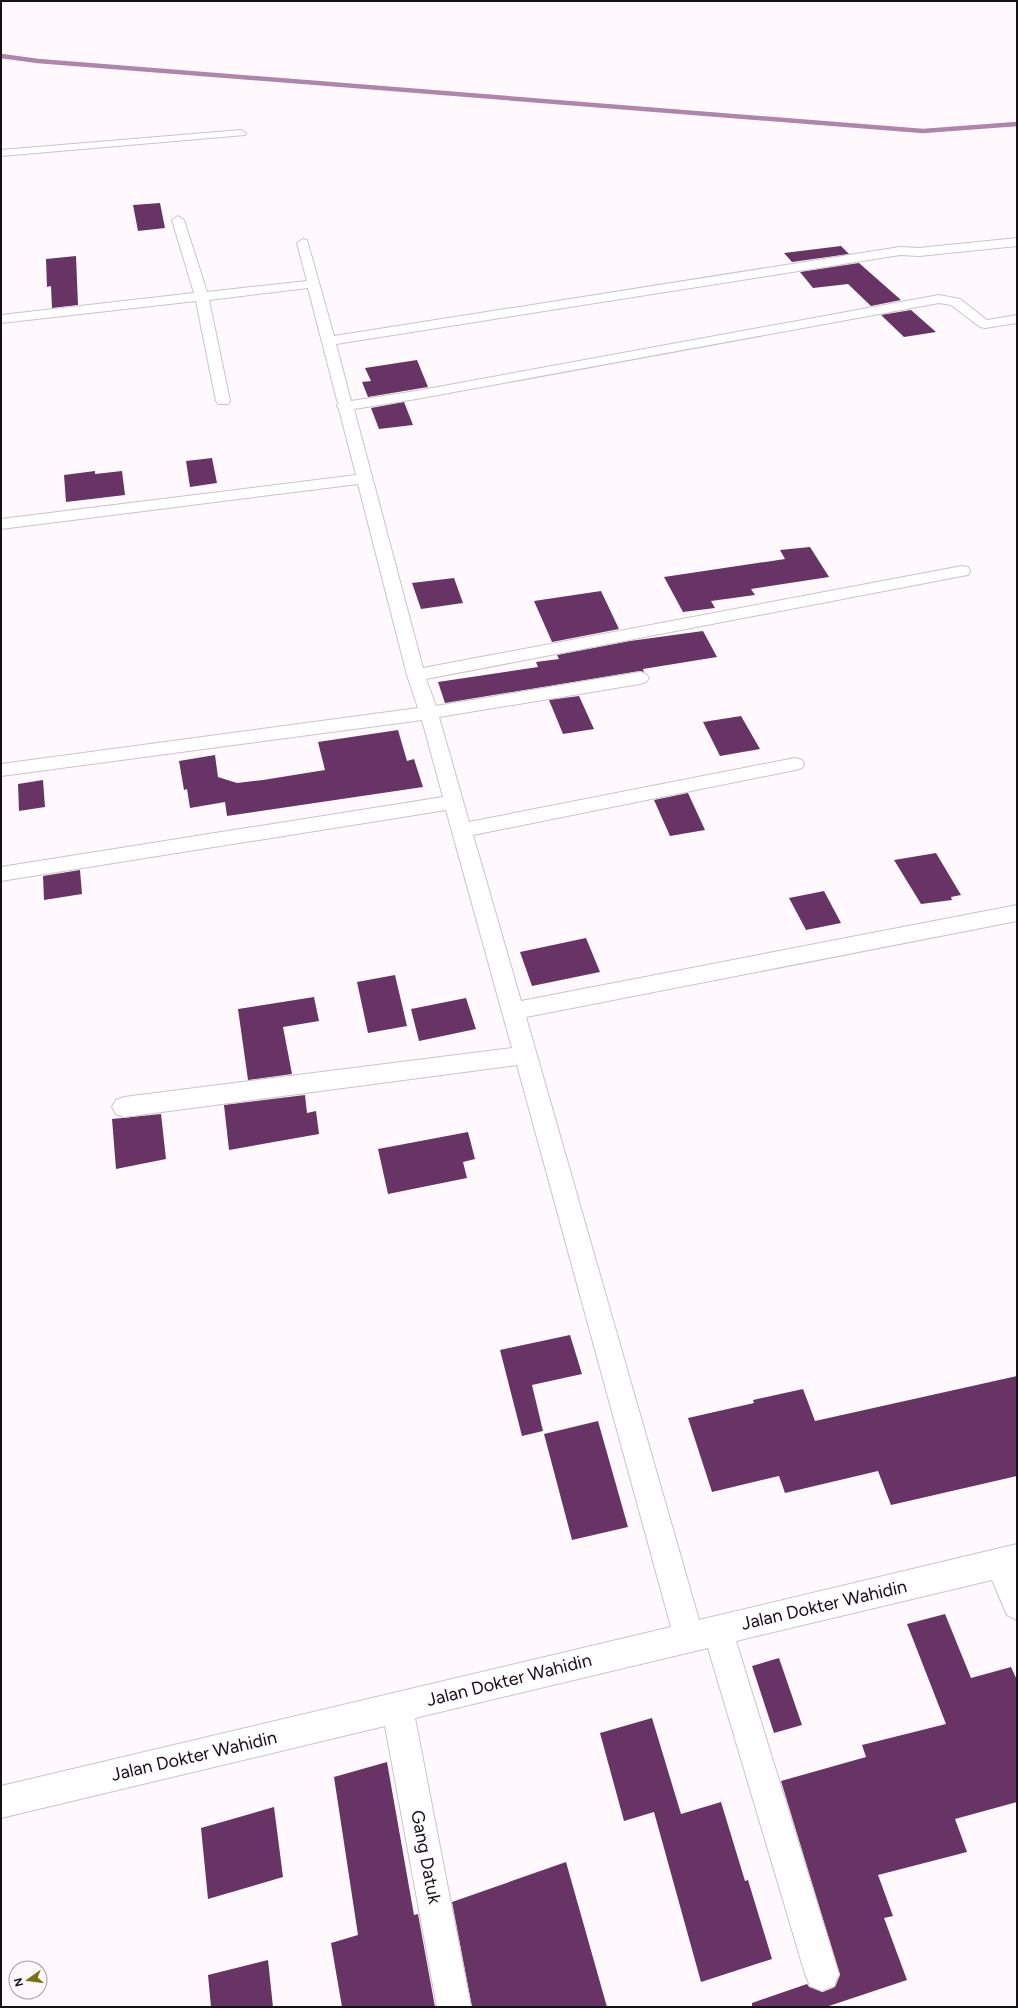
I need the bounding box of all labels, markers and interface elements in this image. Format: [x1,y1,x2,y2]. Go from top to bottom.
street label: Jalan Dokter Wahidin [739,1575,909,1635]
street label: Jalan Dokter Wahidin [424,1649,594,1711]
street label: Jalan Dokter Wahidin [109,1726,279,1786]
street label: Gang Datuk [406,1808,446,1906]
north arrow [8,1960,48,2000]
text: N [11,1977,26,1988]

